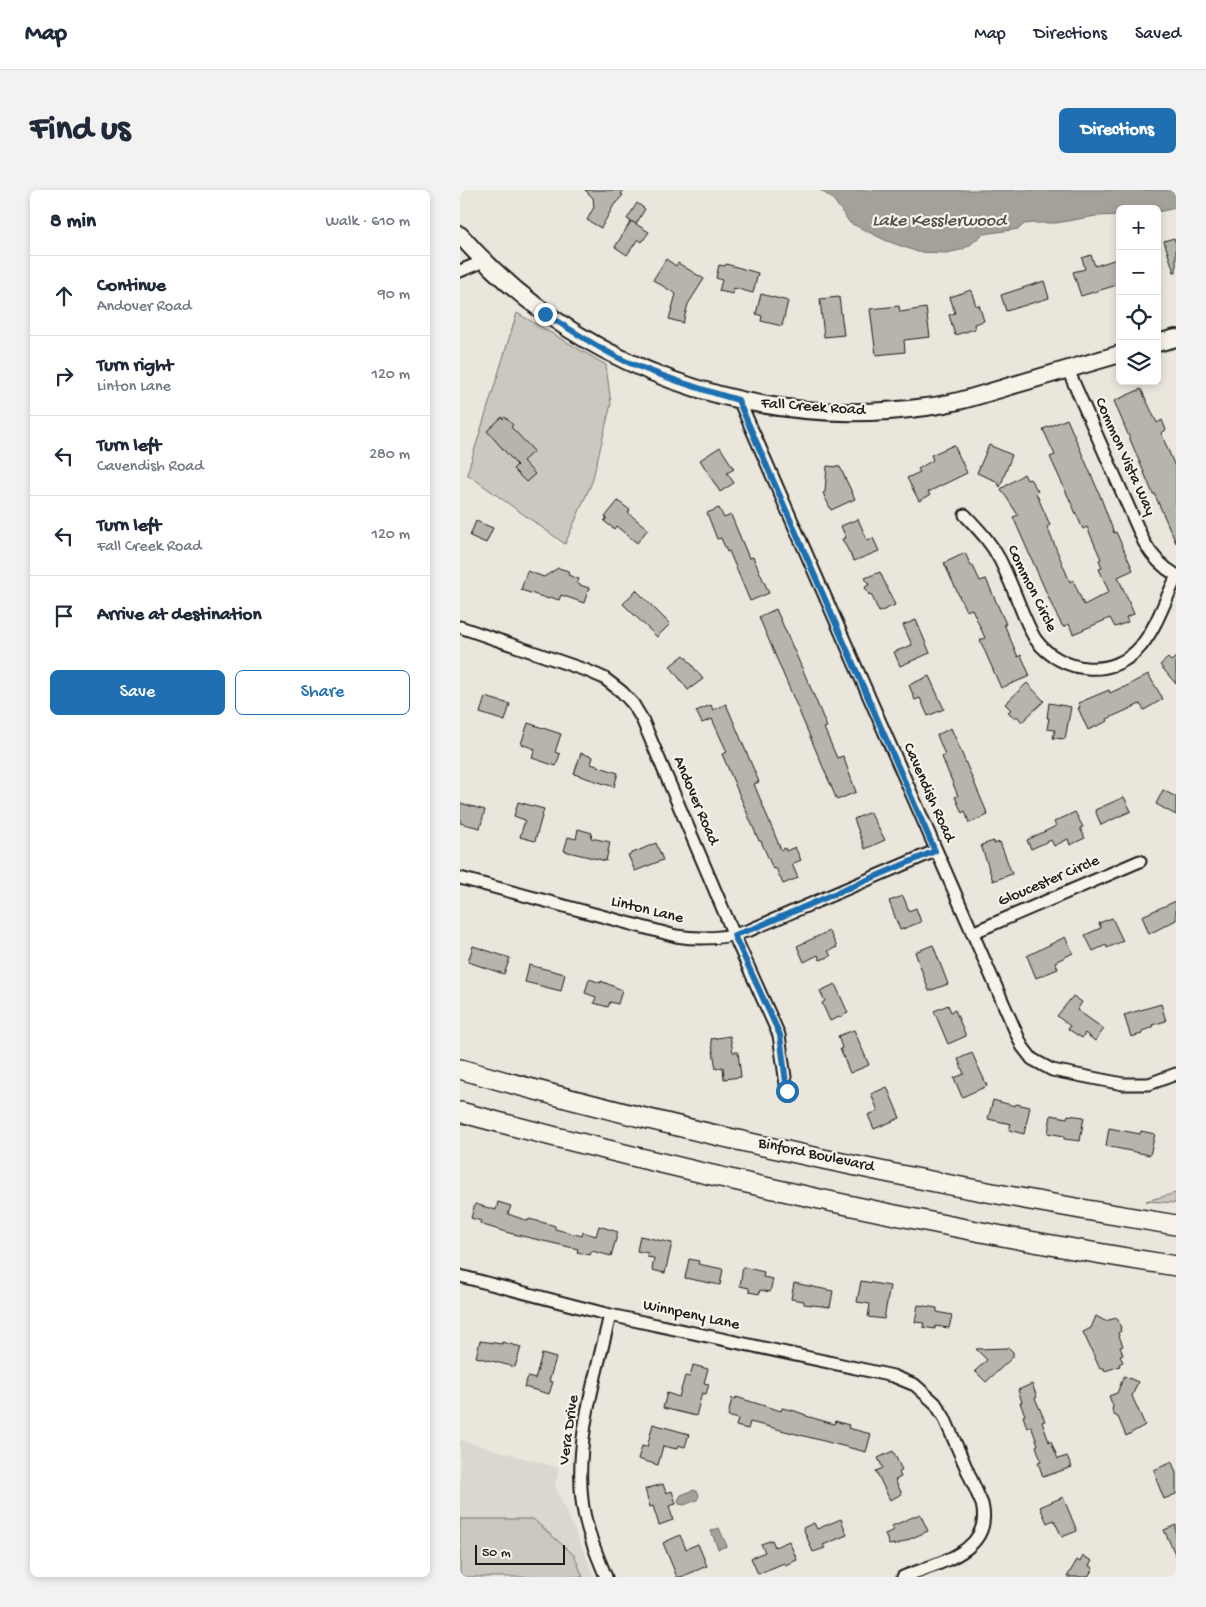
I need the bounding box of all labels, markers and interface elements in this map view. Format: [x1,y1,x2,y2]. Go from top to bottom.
text: Map [25,20,67,49]
text: Map [974,24,1006,45]
text: Directions [1034,24,1107,45]
text: Saved [1135,24,1181,45]
button: Directions [1059,108,1176,153]
text: Find us [30,110,130,151]
map controls [1116,205,1161,385]
button: + [1116,205,1161,250]
text: 8 min [50,210,96,235]
water label: Lake Kesslerwood [872,211,1008,232]
text: Walk · 610 m [325,213,410,232]
button: − [1116,250,1161,295]
text: Continue [97,275,166,298]
icon: ahead [50,282,78,310]
text: 90 m [378,286,410,305]
button: locate [1116,295,1161,340]
text: Andover Road [97,298,191,317]
route end [534,303,557,326]
button: layers [1116,340,1161,385]
text: Turn right [97,355,173,378]
icon: right [50,362,78,390]
text: 120 m [371,366,410,385]
text: Linton Lane [97,378,171,397]
street label: Fall Creek Road [759,395,867,421]
street label: Common Vista Way [1089,395,1159,519]
text: Turn left [97,435,161,458]
icon: left [50,442,78,470]
text: 280 m [369,446,410,465]
text: Cavendish Road [97,458,204,477]
text: Turn left [97,515,161,538]
icon: left [50,522,78,550]
text: 120 m [371,526,410,545]
text: Fall Creek Road [97,538,202,557]
street label: Common Circle [1002,542,1061,636]
icon: arrive [50,602,78,630]
text: Arrive at destination [97,604,261,627]
button: Save [50,670,225,715]
button: Share [235,670,410,715]
street label: Cavendish Road [898,740,959,847]
street label: Andover Road [668,754,723,850]
street label: Gloucester Circle [995,852,1103,912]
street label: Linton Lane [609,893,686,929]
route start [776,1080,799,1103]
street label: Binford Boulevard [755,1134,877,1178]
street label: Winnpeny Lane [641,1296,742,1336]
street label: Vera Drive [556,1393,584,1467]
scale bar [475,1542,565,1565]
text: 50 m [482,1545,511,1562]

